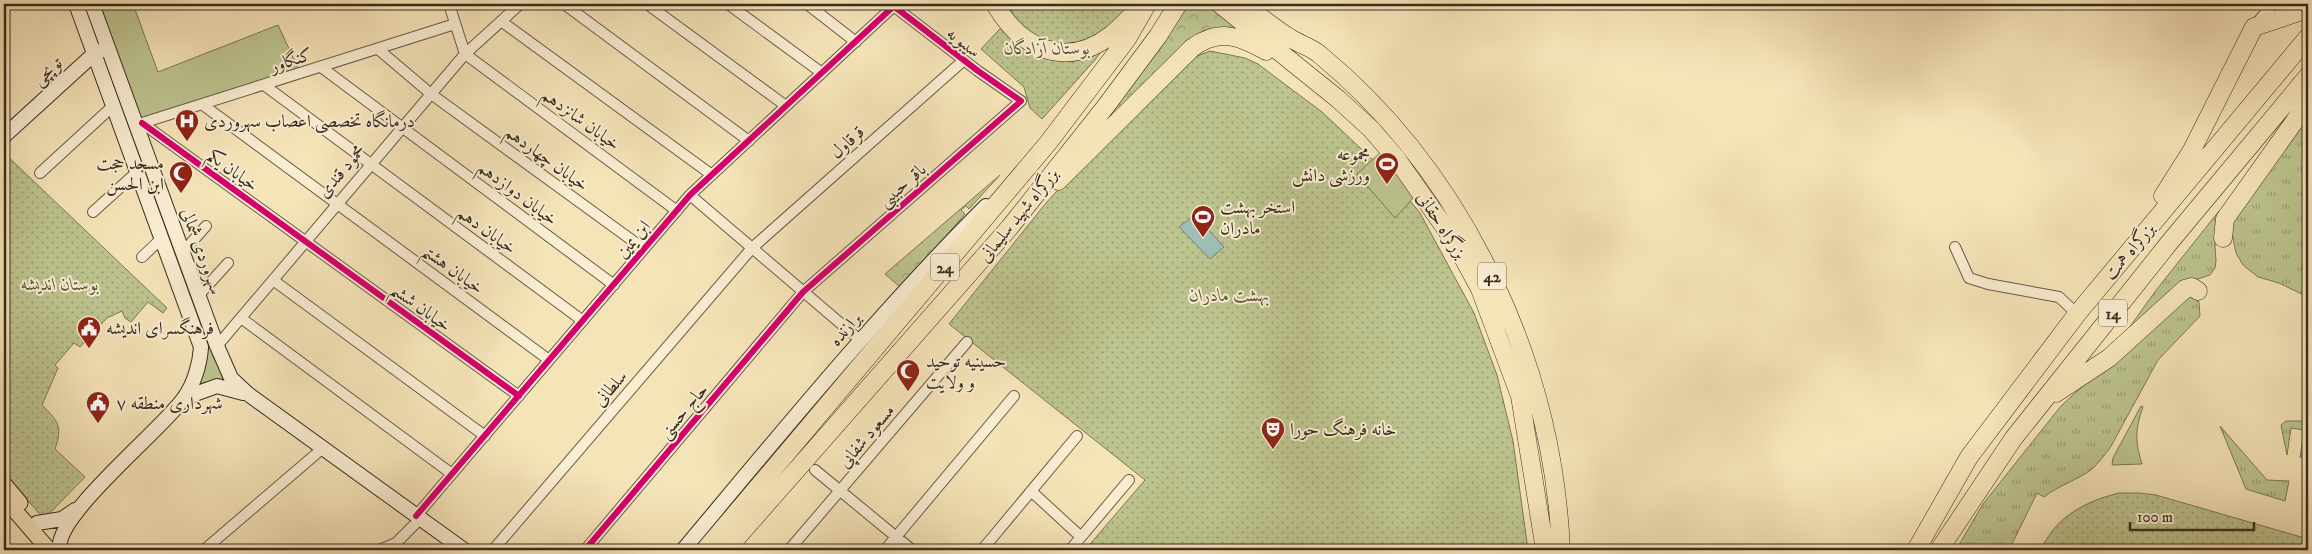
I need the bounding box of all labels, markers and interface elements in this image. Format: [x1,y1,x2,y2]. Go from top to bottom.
street label: سیبویه [942,23,985,63]
park label: بوستان آزادگان [1004,37,1091,60]
street label: کنگاور [265,42,315,79]
street label: توپچی [28,52,68,91]
street label: خیابان شانزدهم [534,84,624,160]
hospital icon: درمانگاه تخصصی اعصاب سهروردی [174,108,200,142]
place label: درمانگاه تخصصی اعصاب سهروردی [204,109,415,134]
street label: خیابان چهاردهم [497,121,592,200]
street label: قرقاول [826,122,870,164]
street label: محمود قندی [313,140,371,203]
place label: مجموعه ورزشی دانش [1292,144,1370,188]
street label: خیابان یکم [200,145,262,201]
sports icon: مجموعه ورزشی دانش [1374,151,1400,185]
place label: مسجد حجت ابن الحسن [96,153,164,196]
street label: خیابان دوازدهم [470,157,562,235]
street label: باقر حبیبی [874,159,933,215]
mosque icon: مسجد حجت ابن الحسن [168,160,194,194]
street label: بزرگراه شهید سلیمانی [972,163,1064,267]
street label: بزرگراه حقانی [1411,187,1473,263]
place label: استخر بهشت مادران [1220,197,1295,240]
street label: خیابان دهم [450,202,520,264]
sports icon: استخر بهشت مادران [1190,204,1216,238]
street label: سهروردی شمالی [175,205,227,298]
street label: ابن یمین [612,216,656,263]
street label: بزرگراه همت [2098,217,2160,285]
street label: خیابان هشتم [414,240,487,304]
road number: 24 [931,253,959,280]
road number: 42 [1478,262,1506,290]
park label: بوستان اندیشه [21,274,100,296]
street label: خیابان ششم [382,279,455,342]
park label: بهشت مادران [1189,285,1269,307]
road number: 14 [2099,300,2127,326]
street label: برازنده [825,308,867,351]
public building icon: فرهنگسرای اندیشه [76,315,102,349]
place label: فرهنگسرای اندیشه [106,316,214,340]
place label: حسینیه توحید و ولایت [926,351,1006,394]
mosque icon: حسینیه توحید و ولایت [895,358,921,392]
street label: سلطانی [589,366,633,411]
street label: حاج حسنی [654,379,716,447]
public building icon: شهرداری منطقه ۷ [85,390,111,424]
place label: شهرداری منطقه ۷ [116,393,223,415]
street label: مسعود شفاپی [834,400,901,474]
theatre icon: خانه فرهنگ حورا [1260,416,1286,450]
place label: خانه فرهنگ حورا [1290,417,1396,441]
scale bar [2130,499,2253,531]
text: 100 m [2137,508,2173,527]

